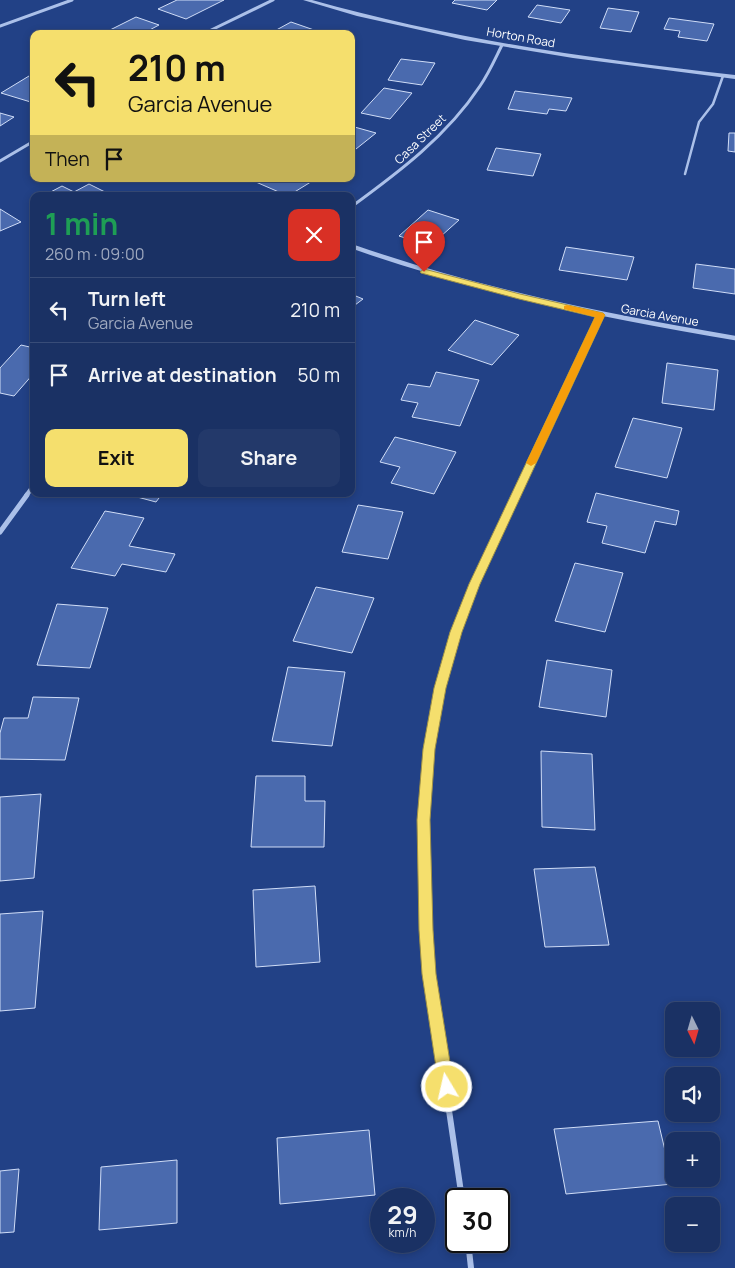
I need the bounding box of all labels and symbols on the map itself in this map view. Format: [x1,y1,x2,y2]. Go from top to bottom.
street label: Horton Road [485,23,557,51]
street label: Casa Street [390,110,450,168]
pin [403,221,445,272]
street label: Garcia Avenue [620,300,700,330]
north arrow [665,1002,720,1058]
position arrow [420,1060,472,1112]
speed limit sign: 30 [445,1188,510,1253]

